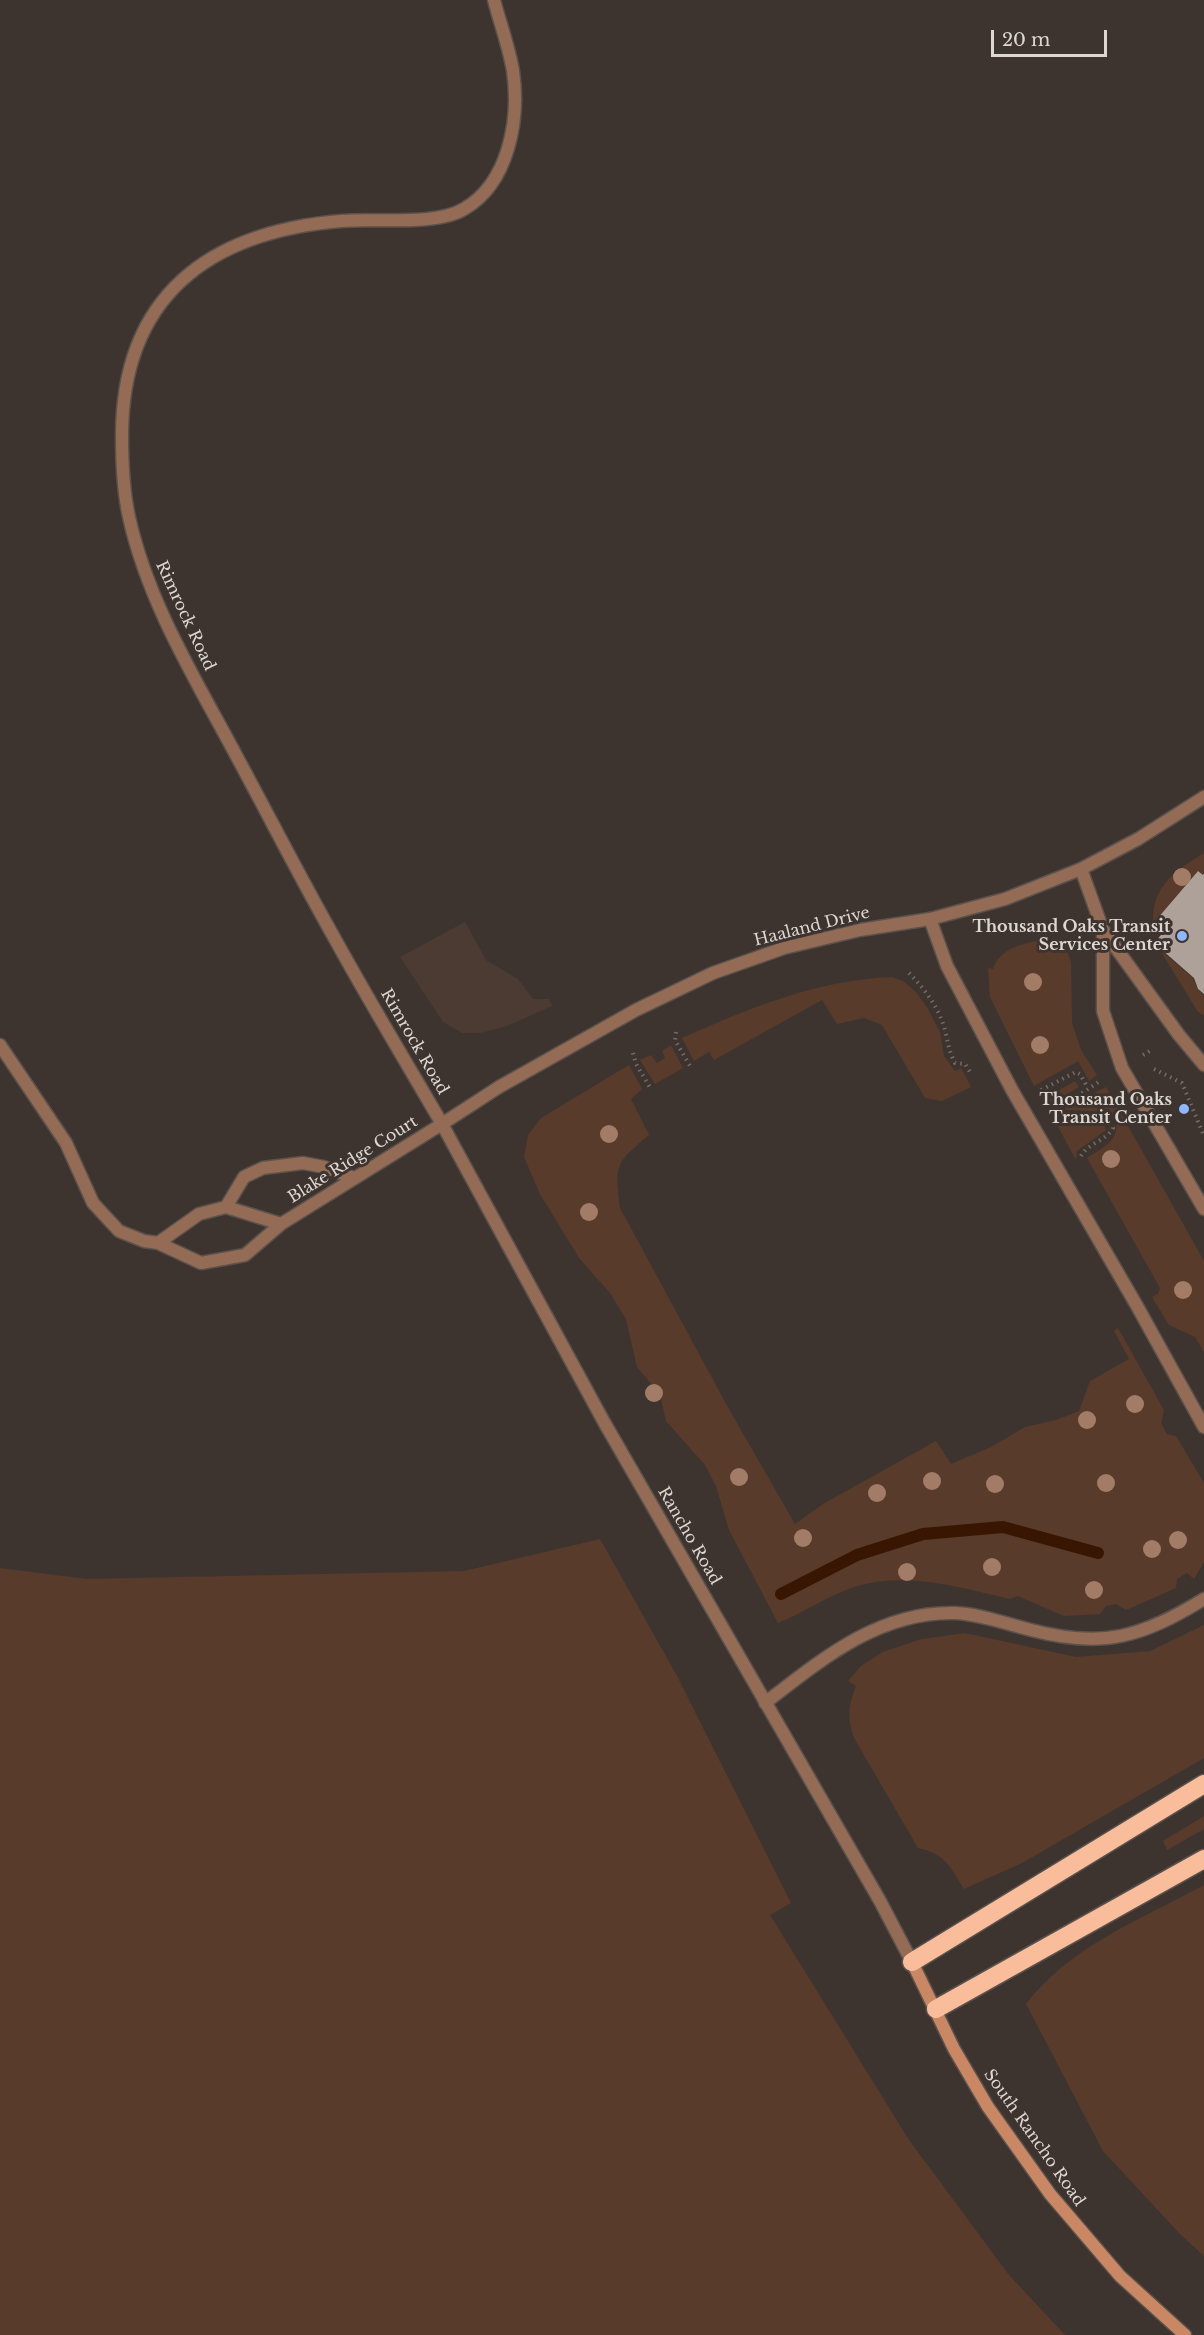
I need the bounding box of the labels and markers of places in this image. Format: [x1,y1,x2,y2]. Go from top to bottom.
place label: Thousand Oaks Transit Services Center [972,917,1170,955]
marker: Thousand Oaks Transit Services Center [1175,929,1189,943]
place label: Thousand Oaks Transit Center [1040,1090,1172,1128]
marker: Thousand Oaks Transit Center [1177,1102,1191,1116]

